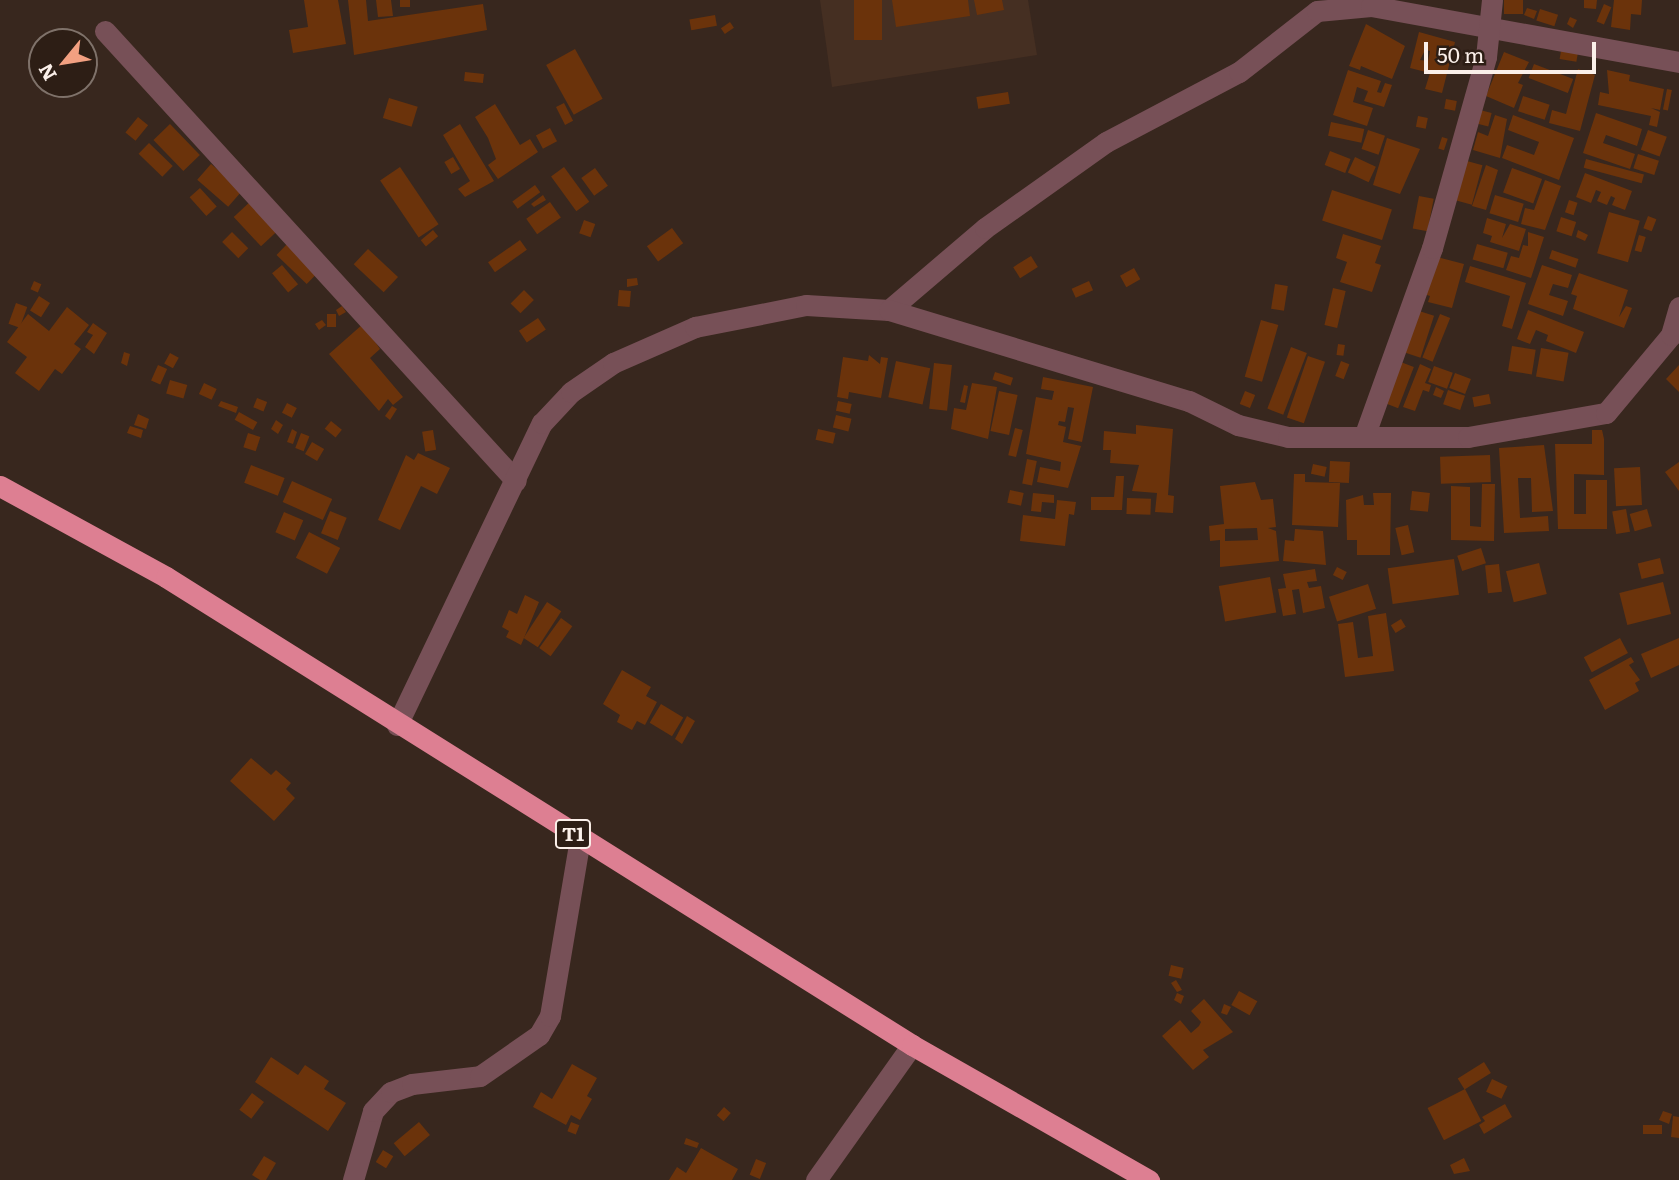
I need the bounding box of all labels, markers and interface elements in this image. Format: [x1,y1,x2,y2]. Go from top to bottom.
north arrow [28,28,98,98]
scale bar [1427,28,1598,72]
text: 50 m [1437,38,1484,69]
text: N [30,59,63,86]
road number: T1 [554,818,592,849]

